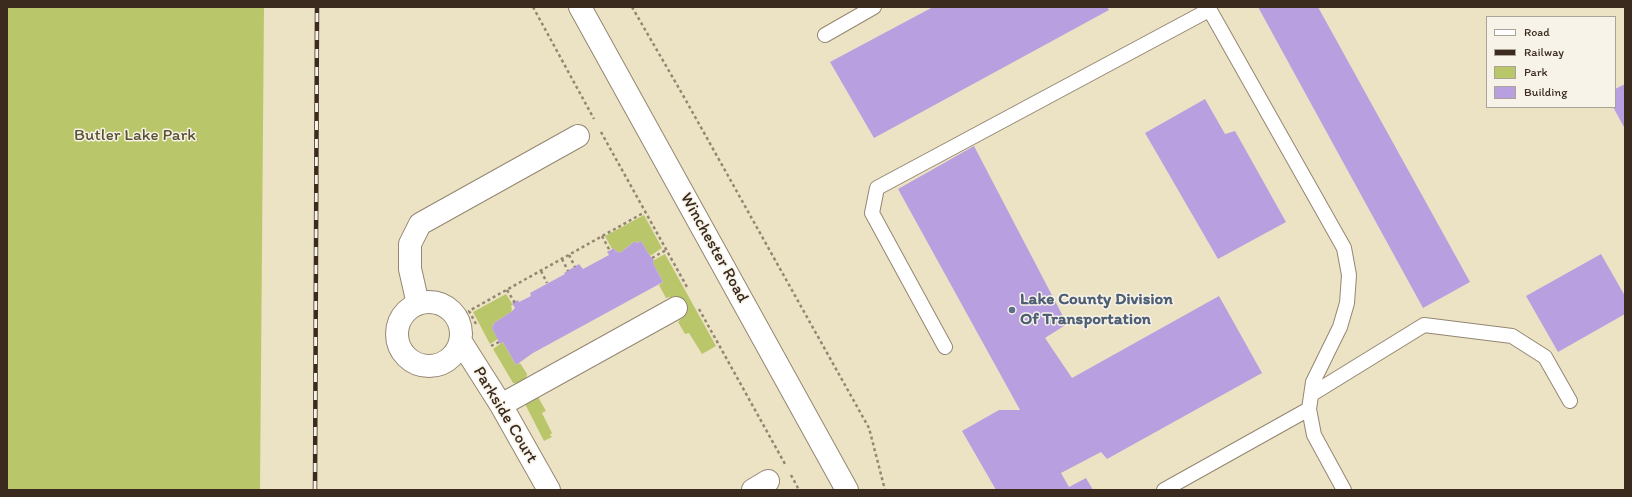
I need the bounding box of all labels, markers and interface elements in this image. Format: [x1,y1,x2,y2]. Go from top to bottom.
legend [1486,16,1616,108]
text: Road [1524,25,1550,39]
text: Railway [1524,45,1564,59]
text: Park [1524,65,1548,79]
text: Building [1524,85,1567,99]
park label: Butler Lake Park [74,126,196,146]
street label: Winchester Road [675,189,753,307]
place label: Lake County Division Of Transportation [1020,290,1173,330]
marker: Lake County Division Of Transportation [1007,305,1017,315]
street label: Parkside Court [468,363,542,467]

